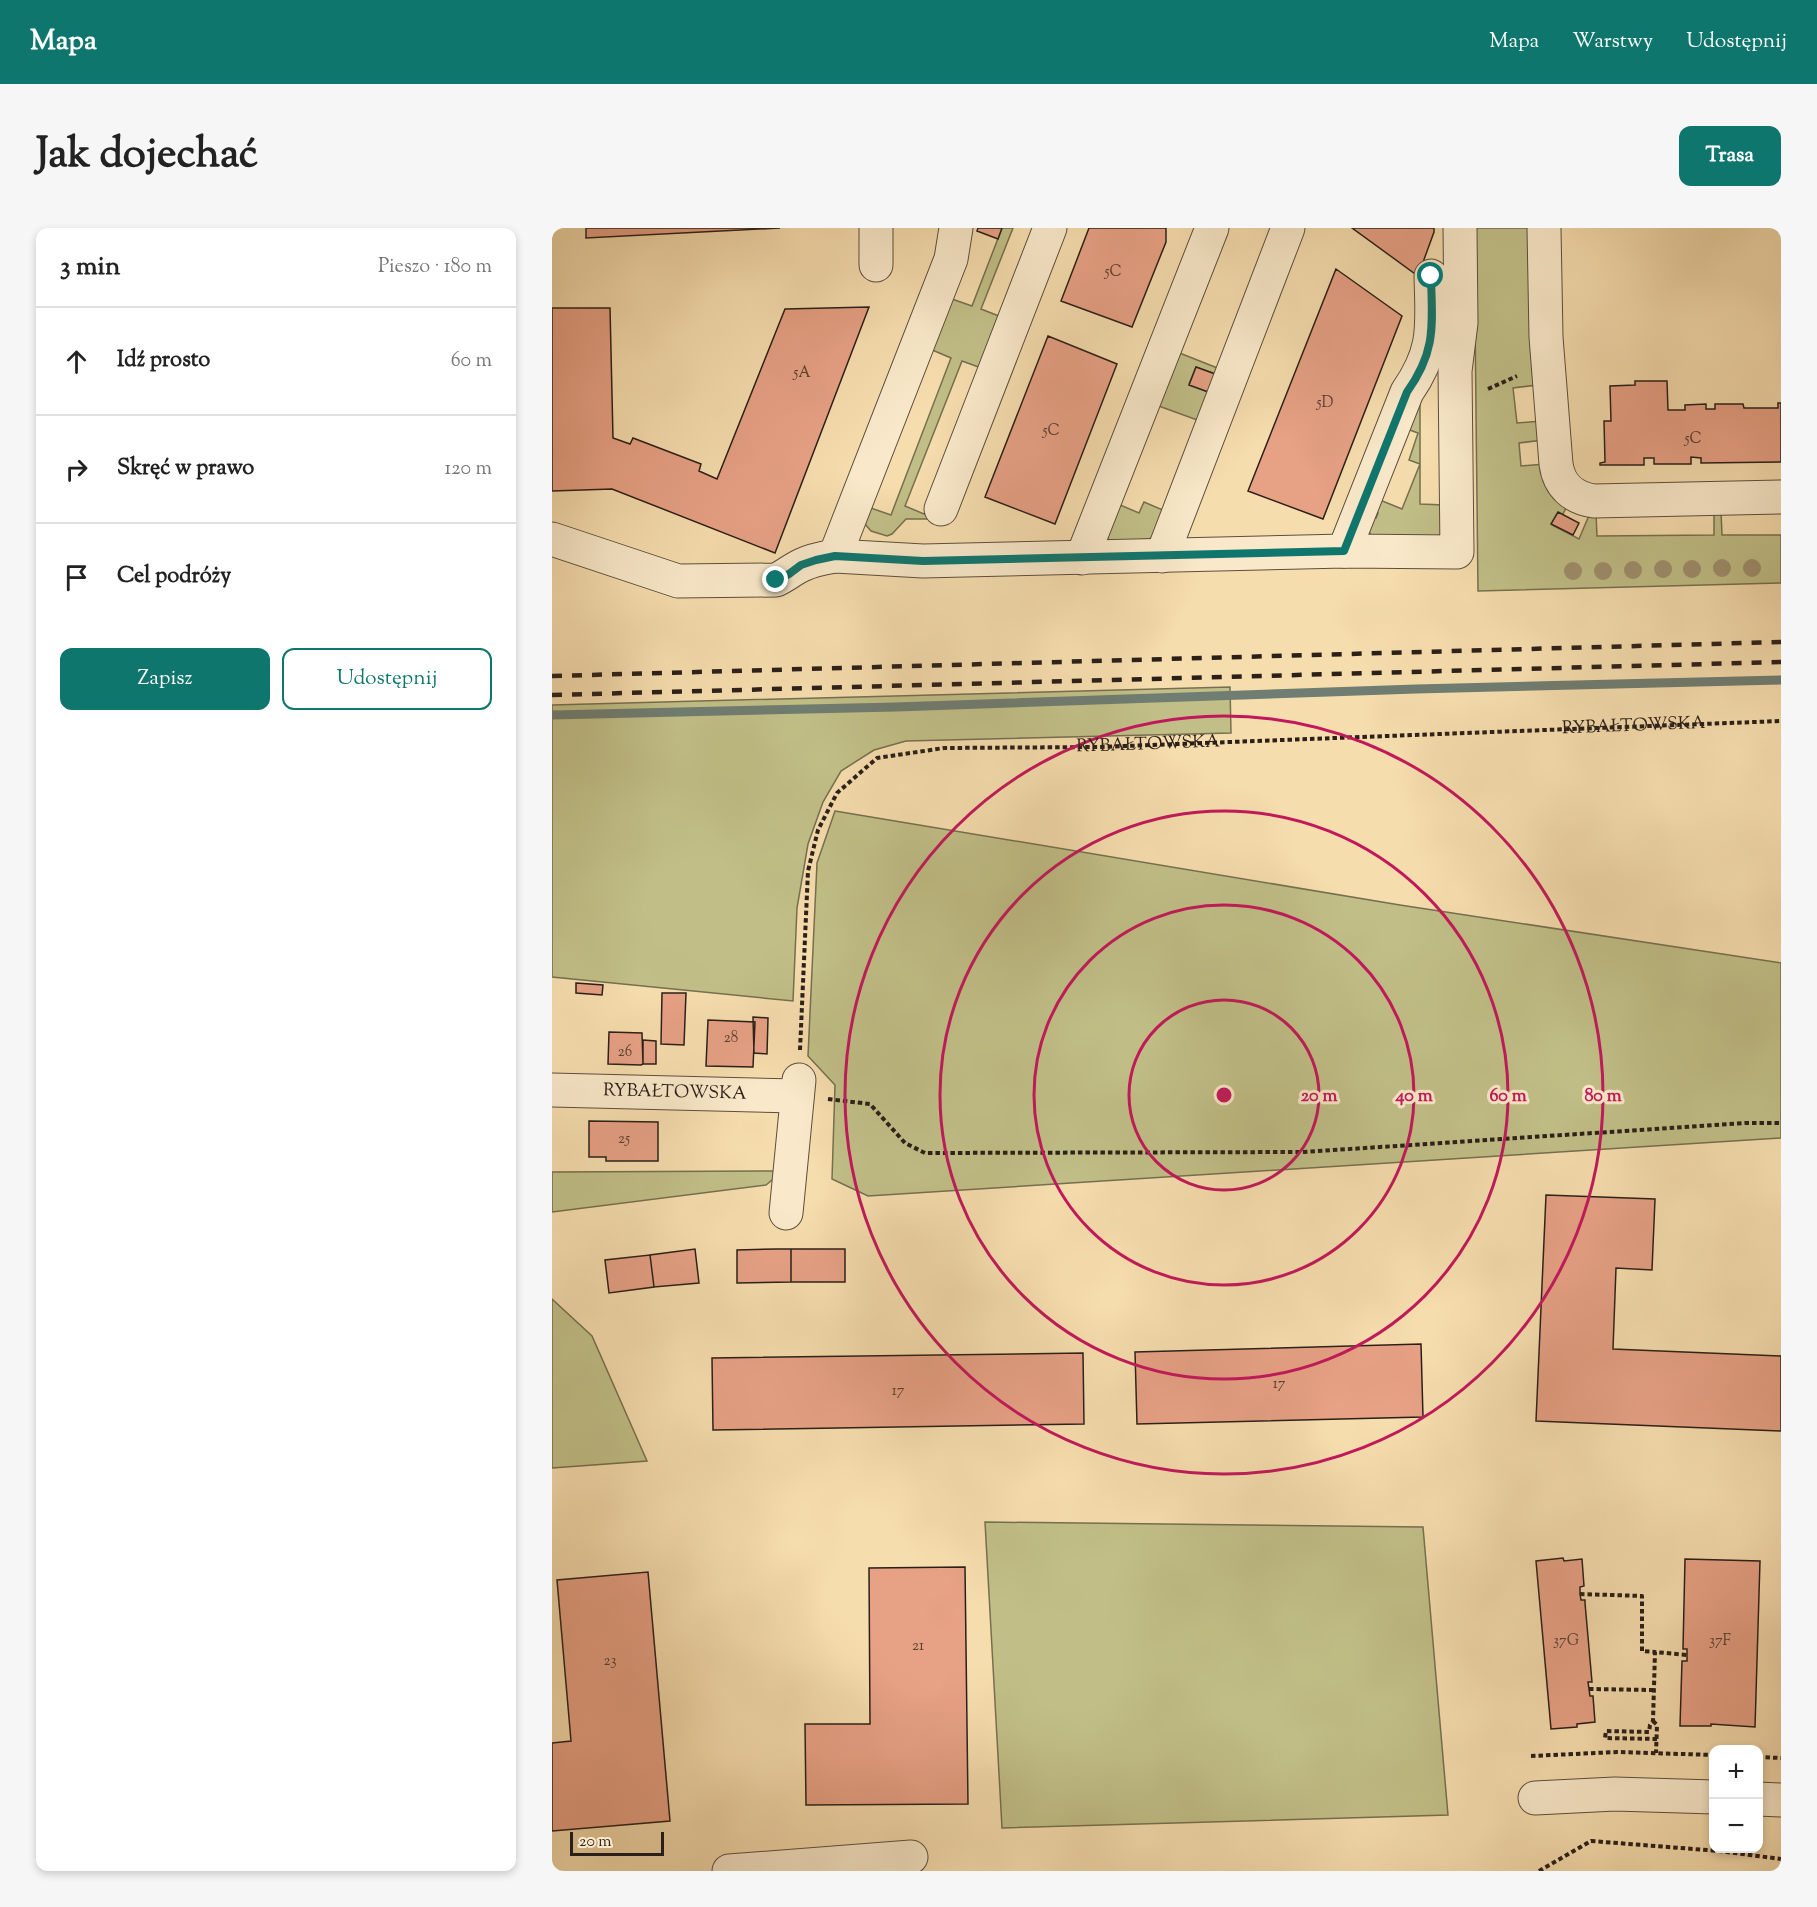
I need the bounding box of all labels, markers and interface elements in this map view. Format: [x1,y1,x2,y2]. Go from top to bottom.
text: Mapa [30,22,97,62]
text: Mapa [1489,27,1539,57]
text: Warstwy [1572,27,1653,57]
text: Udostępnij [1686,27,1787,57]
text: Jak dojechać [36,126,258,186]
button: Trasa [1679,126,1781,186]
text: 3 min [60,249,120,286]
text: Pieszo · 180 m [378,253,492,282]
house number: 5C [1103,262,1122,283]
route start [1417,262,1443,288]
icon: ahead [60,345,93,378]
text: Idź prosto [117,345,210,377]
text: 60 m [451,347,492,376]
house number: 5A [792,363,811,384]
house number: 5D [1315,393,1334,414]
house number: 5C [1041,421,1060,442]
house number: 5C [1683,429,1702,450]
icon: right [60,453,93,486]
text: Skręć w prawo [117,453,254,485]
text: 120 m [444,455,492,484]
icon: arrive [60,561,93,594]
text: Cel podróży [117,561,231,593]
route end [762,566,788,592]
button: Zapisz [60,648,270,710]
button: Udostępnij [282,648,492,710]
street label: RYBAŁTOWSKA [1561,711,1706,742]
street label: RYBAŁTOWSKA [1076,729,1221,760]
house number: 28 [724,1028,738,1049]
house number: 26 [618,1042,632,1063]
street label: RYBAŁTOWSKA [603,1078,748,1108]
text: 20 m [1301,1084,1337,1110]
text: 40 m [1394,1084,1433,1110]
text: 60 m [1489,1084,1527,1110]
text: 80 m [1584,1084,1622,1110]
centre of rings [1214,1085,1234,1105]
house number: 25 [618,1129,630,1150]
house number: 17 [1273,1374,1286,1395]
house number: 17 [892,1381,905,1402]
house number: 37G [1553,1631,1579,1652]
house number: 37F [1709,1631,1732,1652]
house number: 21 [912,1636,924,1657]
house number: 23 [603,1651,617,1672]
map controls [1709,1745,1763,1853]
button: + [1709,1745,1763,1799]
button: − [1709,1799,1763,1853]
scale bar [570,1829,664,1856]
text: 20 m [579,1831,612,1854]

